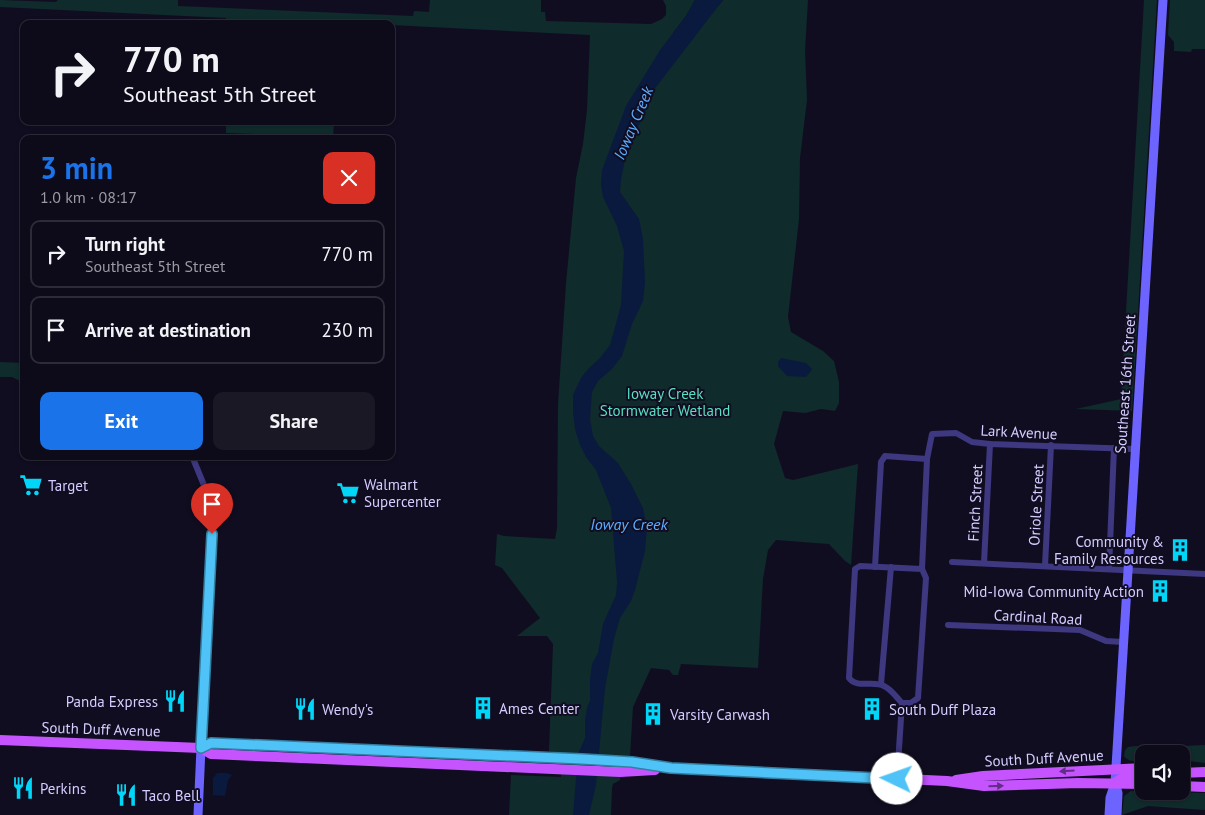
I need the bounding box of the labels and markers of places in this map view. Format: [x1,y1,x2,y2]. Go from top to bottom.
supermarket icon: Target [18,472,44,498]
place label: Walmart Supercenter [364,475,441,511]
place label: Target [48,476,88,495]
supermarket icon: Walmart Supercenter [335,480,361,506]
pin [191,483,233,534]
place label: Community & Family Resources [1054,532,1164,568]
building icon: Community & Family Resources [1167,537,1193,563]
building icon: Mid-Iowa Community Action [1147,578,1173,604]
place label: Mid-Iowa Community Action [963,582,1144,601]
restaurant icon: Panda Express [162,688,188,714]
place label: Panda Express [66,692,158,711]
building icon: Ames Center [470,695,496,721]
restaurant icon: Wendy's [292,696,318,722]
building icon: South Duff Plaza [859,696,885,722]
place label: Ames Center [499,699,579,718]
place label: Wendy's [322,700,373,719]
place label: South Duff Plaza [889,700,996,719]
building icon: Varsity Carwash [640,701,666,727]
place label: Varsity Carwash [669,705,770,724]
restaurant icon: Perkins [10,775,36,801]
place label: Perkins [40,779,86,798]
restaurant icon: Taco Bell [113,782,139,808]
place label: Taco Bell [142,786,200,805]

